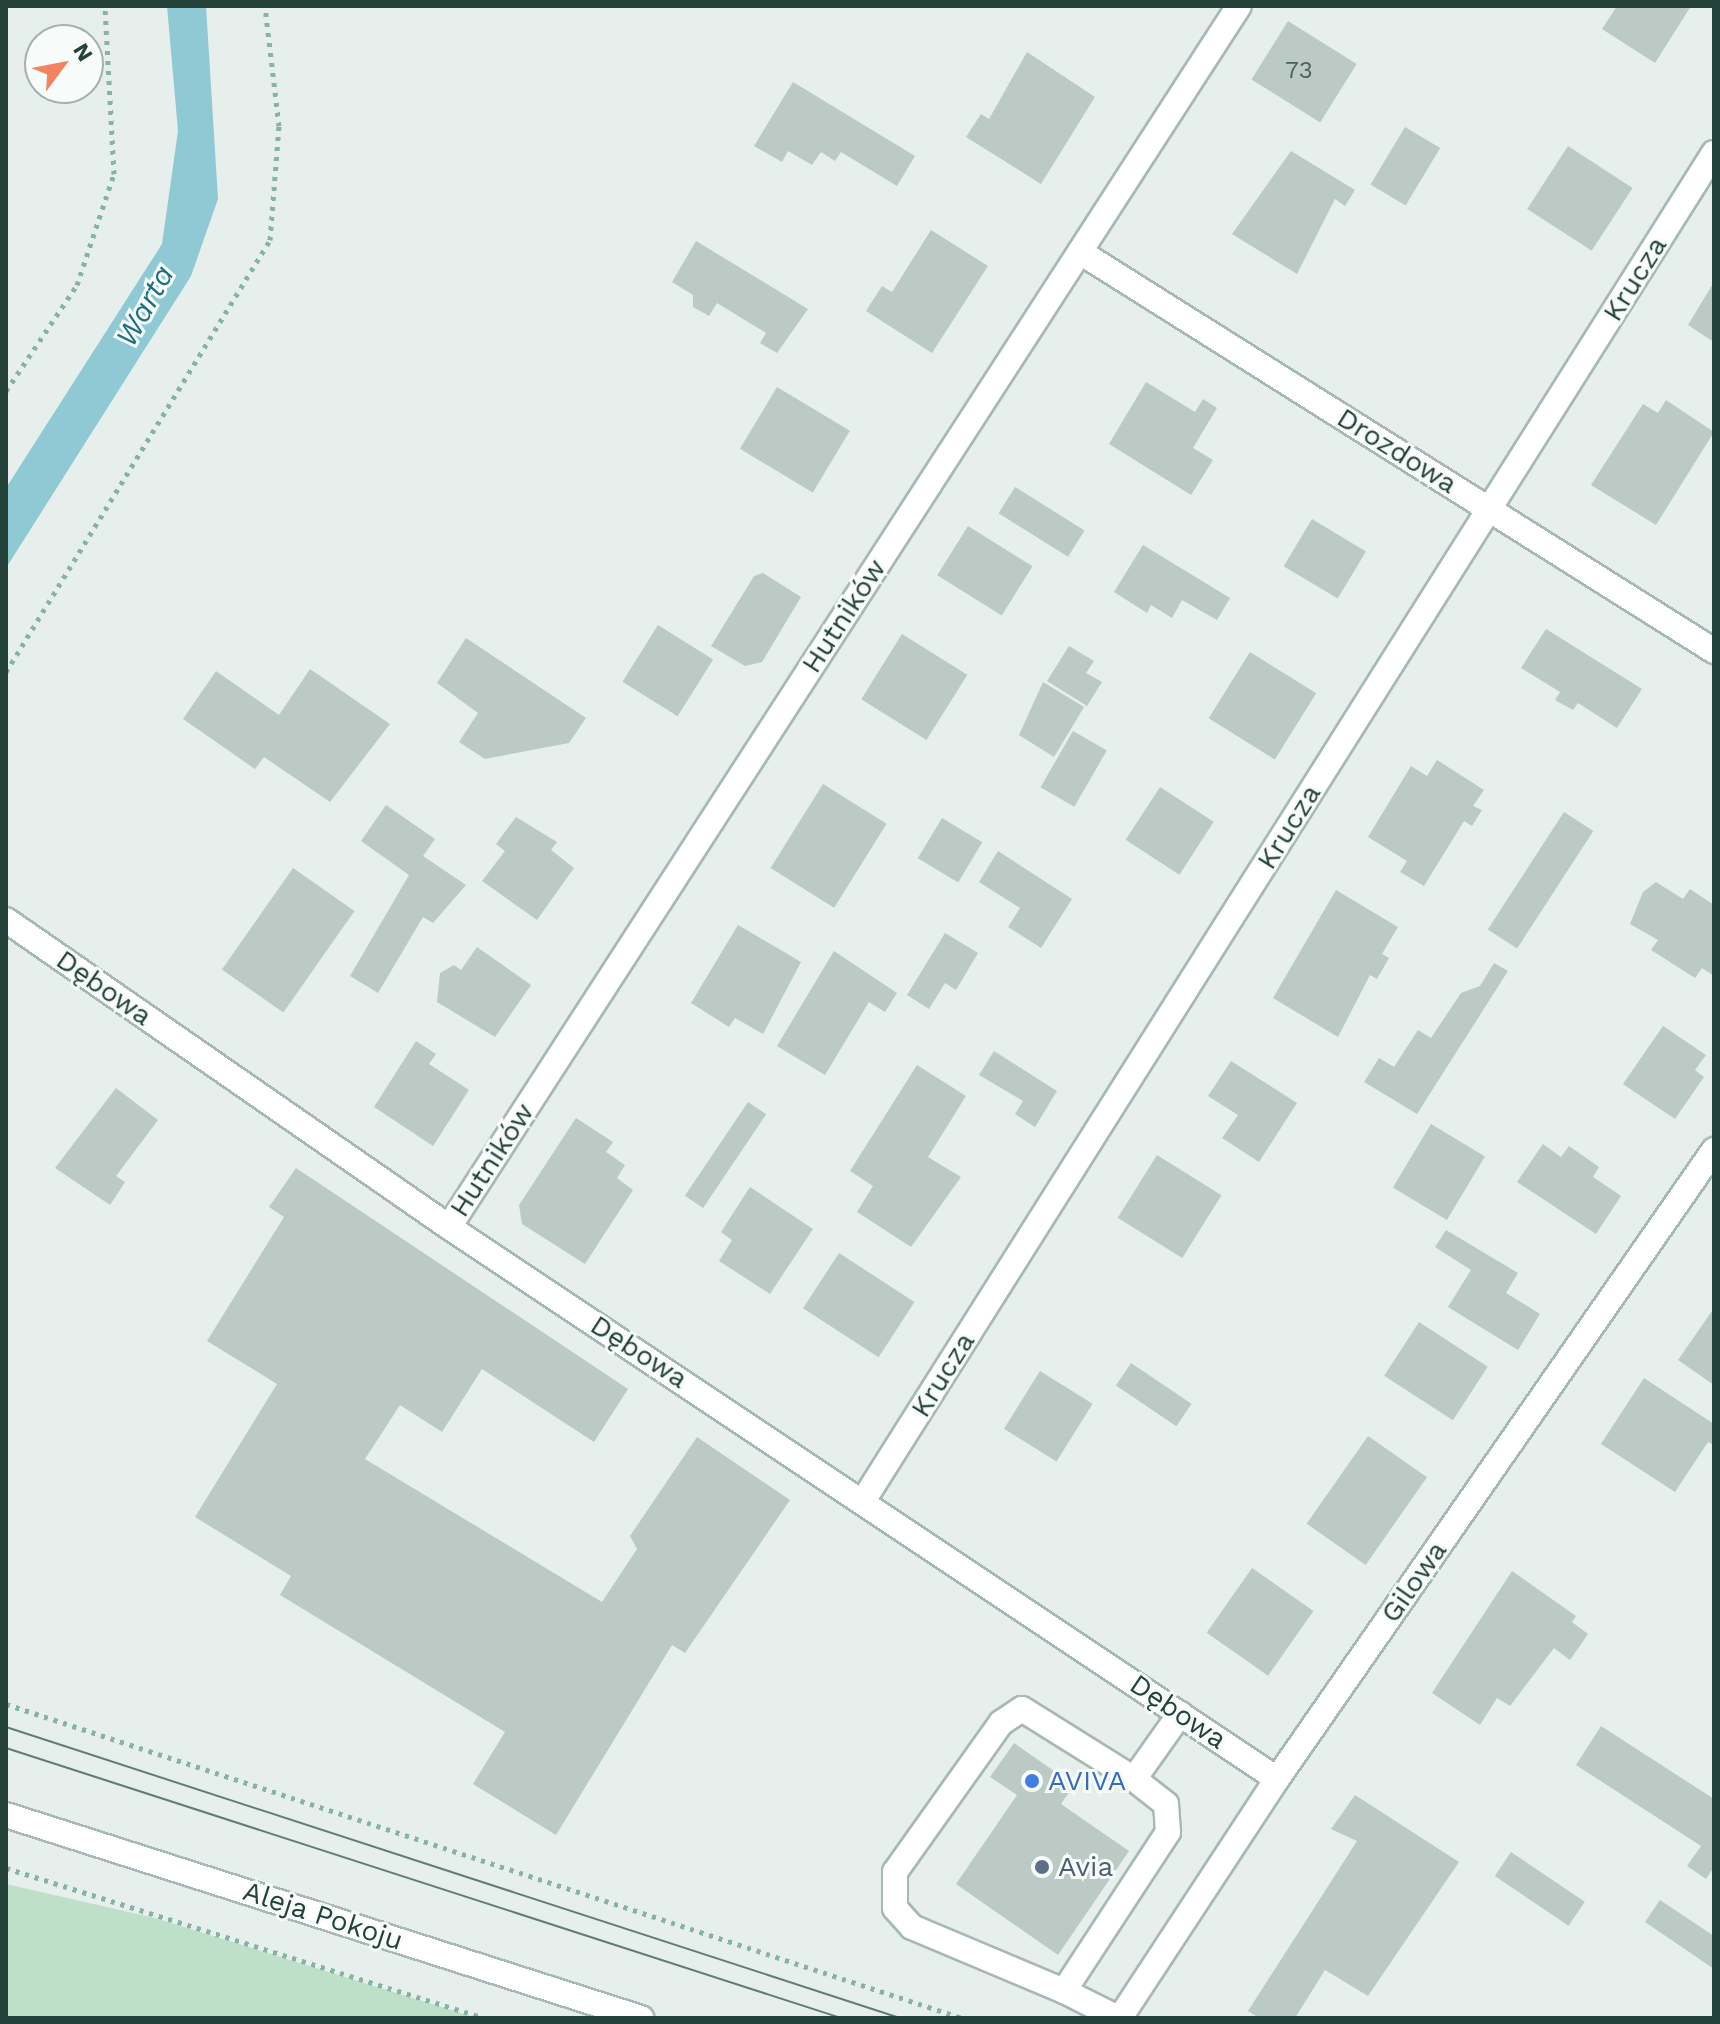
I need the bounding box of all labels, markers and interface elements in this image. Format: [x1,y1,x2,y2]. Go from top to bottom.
north arrow [24,24,104,104]
text: N [68,39,98,66]
house number: 73 [1285,57,1313,85]
street label: Krucza [1596,230,1674,328]
water label: Warta [108,259,182,353]
street label: Drozdowa [1331,401,1463,501]
street label: Hutników [795,553,893,679]
street label: Krucza [1250,778,1328,876]
street label: Dębowa [50,943,158,1033]
street label: Hutników [443,1097,541,1223]
street label: Dębowa [584,1308,694,1396]
street label: Krucza [904,1326,982,1424]
street label: Gilowa [1374,1535,1454,1629]
street label: Dębowa [1123,1668,1233,1756]
place label: AVIVA [1048,1764,1126,1798]
marker: AVIVA [1023,1772,1041,1790]
place label: Avia [1058,1850,1113,1884]
marker: Avia [1033,1858,1051,1876]
street label: Aleja Pokoju [239,1874,407,1958]

